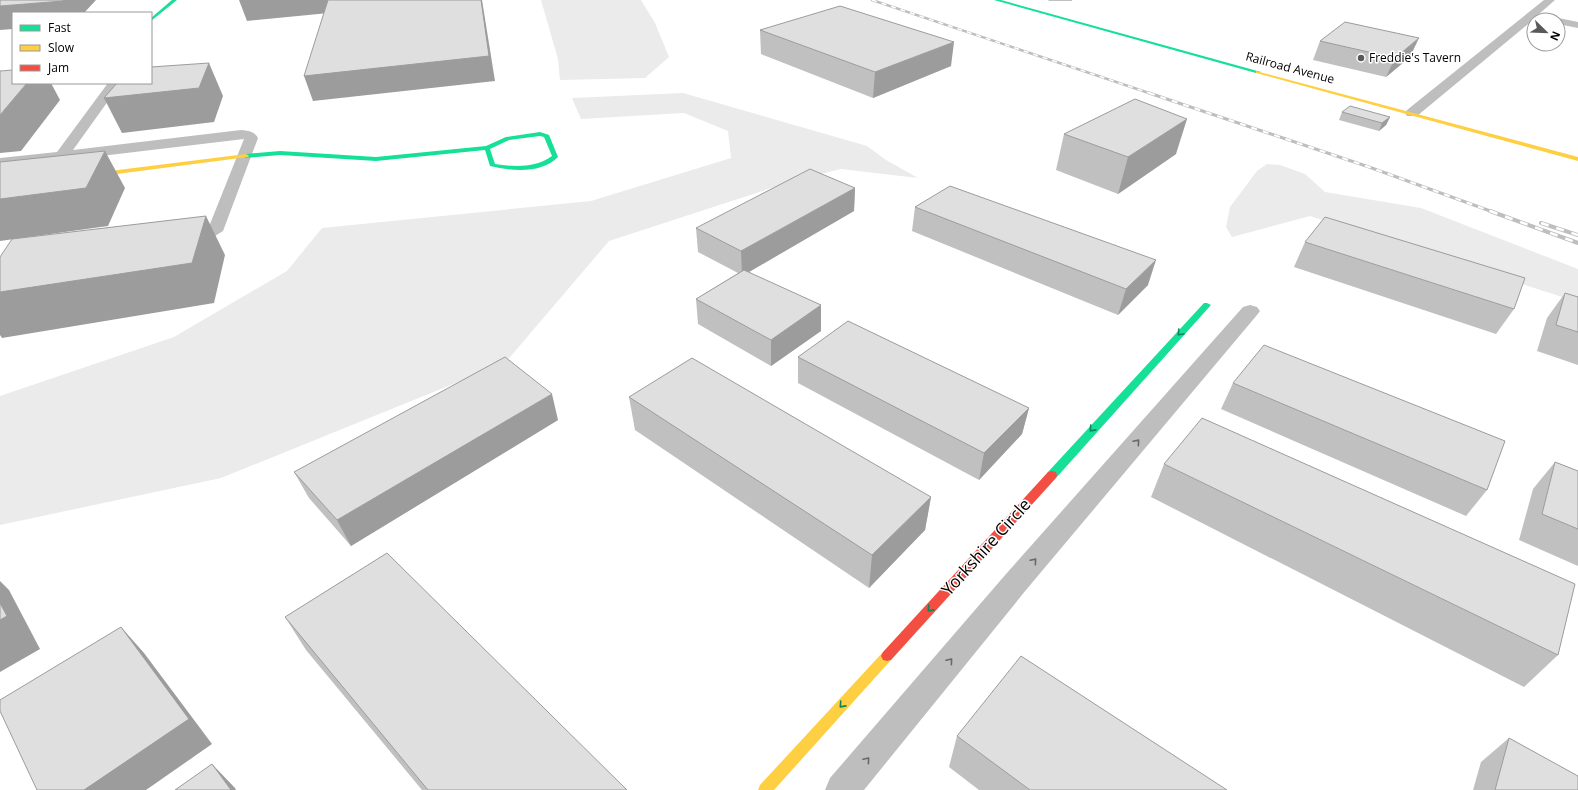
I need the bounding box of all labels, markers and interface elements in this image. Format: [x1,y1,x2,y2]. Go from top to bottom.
legend [12,12,152,84]
north arrow [1526,12,1566,52]
text: Fast [48,19,71,36]
text: N [1547,29,1564,43]
text: Slow [48,39,75,56]
street label: Railroad Avenue [1244,48,1337,88]
place label: Freddie's Tavern [1369,49,1461,66]
marker: Freddie's Tavern [1356,53,1366,63]
text: Jam [47,59,69,76]
one-way arrow [1178,329,1185,336]
one-way arrow [1089,424,1097,432]
one-way arrow [1133,439,1140,446]
street label: Yorkshire Circle [936,493,1035,600]
one-way arrow [1030,559,1037,566]
one-way arrow [927,604,935,612]
one-way arrow [946,658,953,665]
one-way arrow [840,700,847,708]
one-way arrow [862,757,869,765]

